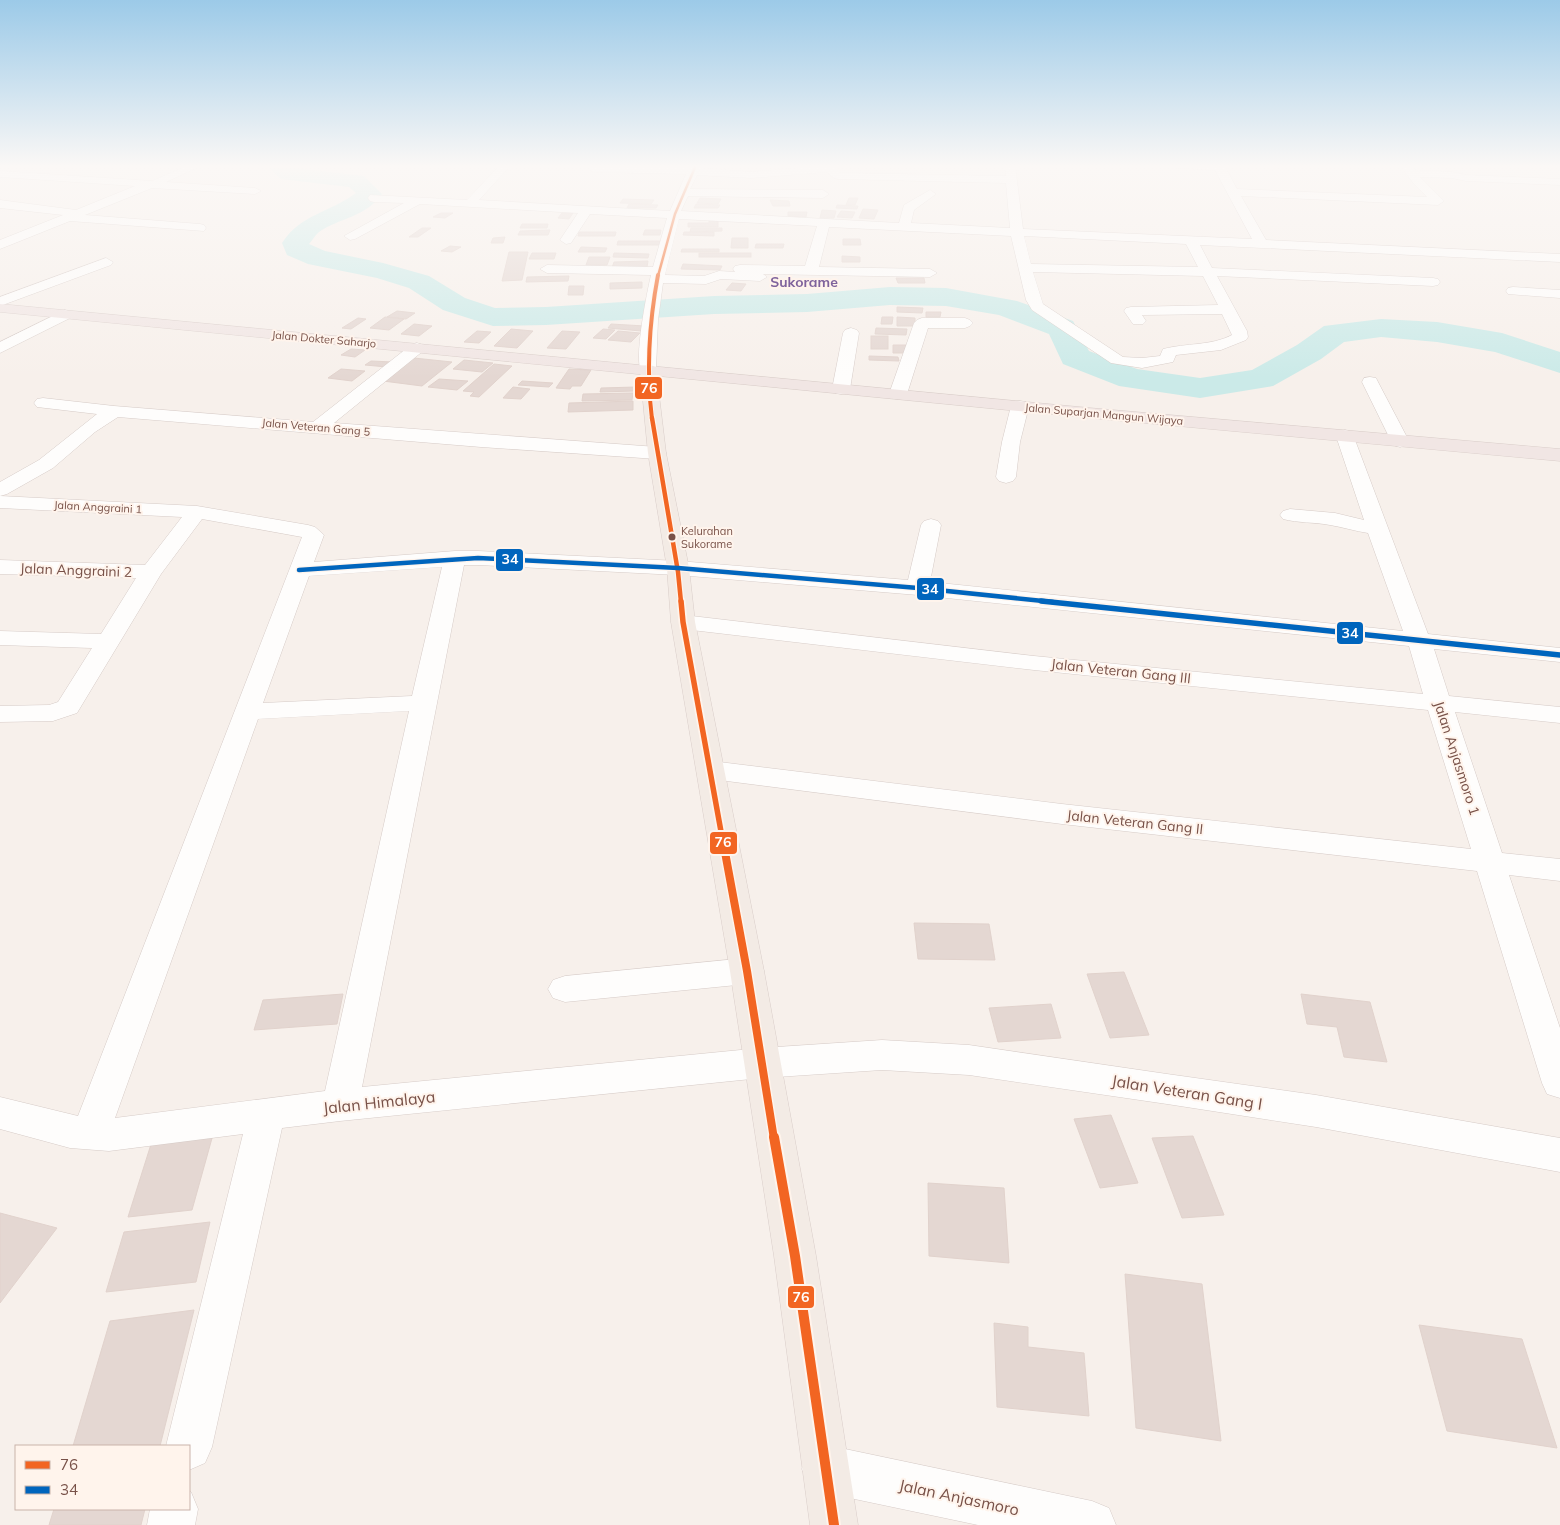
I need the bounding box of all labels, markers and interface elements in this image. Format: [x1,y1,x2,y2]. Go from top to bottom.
district label: Sukorame [770,273,838,291]
street label: Jalan Dokter Saharjo [271,327,377,351]
line badge: 76 [634,376,663,400]
text: 76 [641,379,657,397]
street label: Jalan Suparjan Mangun Wijaya [1024,400,1184,428]
street label: Jalan Veteran Gang 5 [261,415,371,439]
street label: Jalan Anggraini 1 [54,498,142,516]
place label: Kelurahan Sukorame [681,524,733,551]
marker: Kelurahan Sukorame [667,532,677,542]
line badge: 34 [495,548,524,572]
text: 34 [502,550,519,568]
street label: Jalan Anggraini 2 [20,559,132,581]
line badge: 34 [916,577,945,601]
text: 34 [922,580,939,598]
line badge: 34 [1336,621,1364,645]
text: 34 [1342,624,1359,642]
street label: Jalan Veteran Gang III [1050,655,1192,687]
street label: Jalan Anjasmoro 1 [1430,699,1484,817]
street label: Jalan Veteran Gang II [1066,806,1204,838]
line badge: 76 [709,831,738,855]
text: 76 [715,833,731,851]
street label: Jalan Veteran Gang I [1110,1070,1264,1114]
street label: Jalan Himalaya [322,1086,436,1118]
line badge: 76 [787,1285,815,1309]
text: 76 [793,1288,809,1306]
legend [15,1445,190,1510]
text: 76 [60,1455,78,1474]
street label: Jalan Anjasmoro [897,1475,1021,1519]
text: 34 [60,1480,78,1499]

